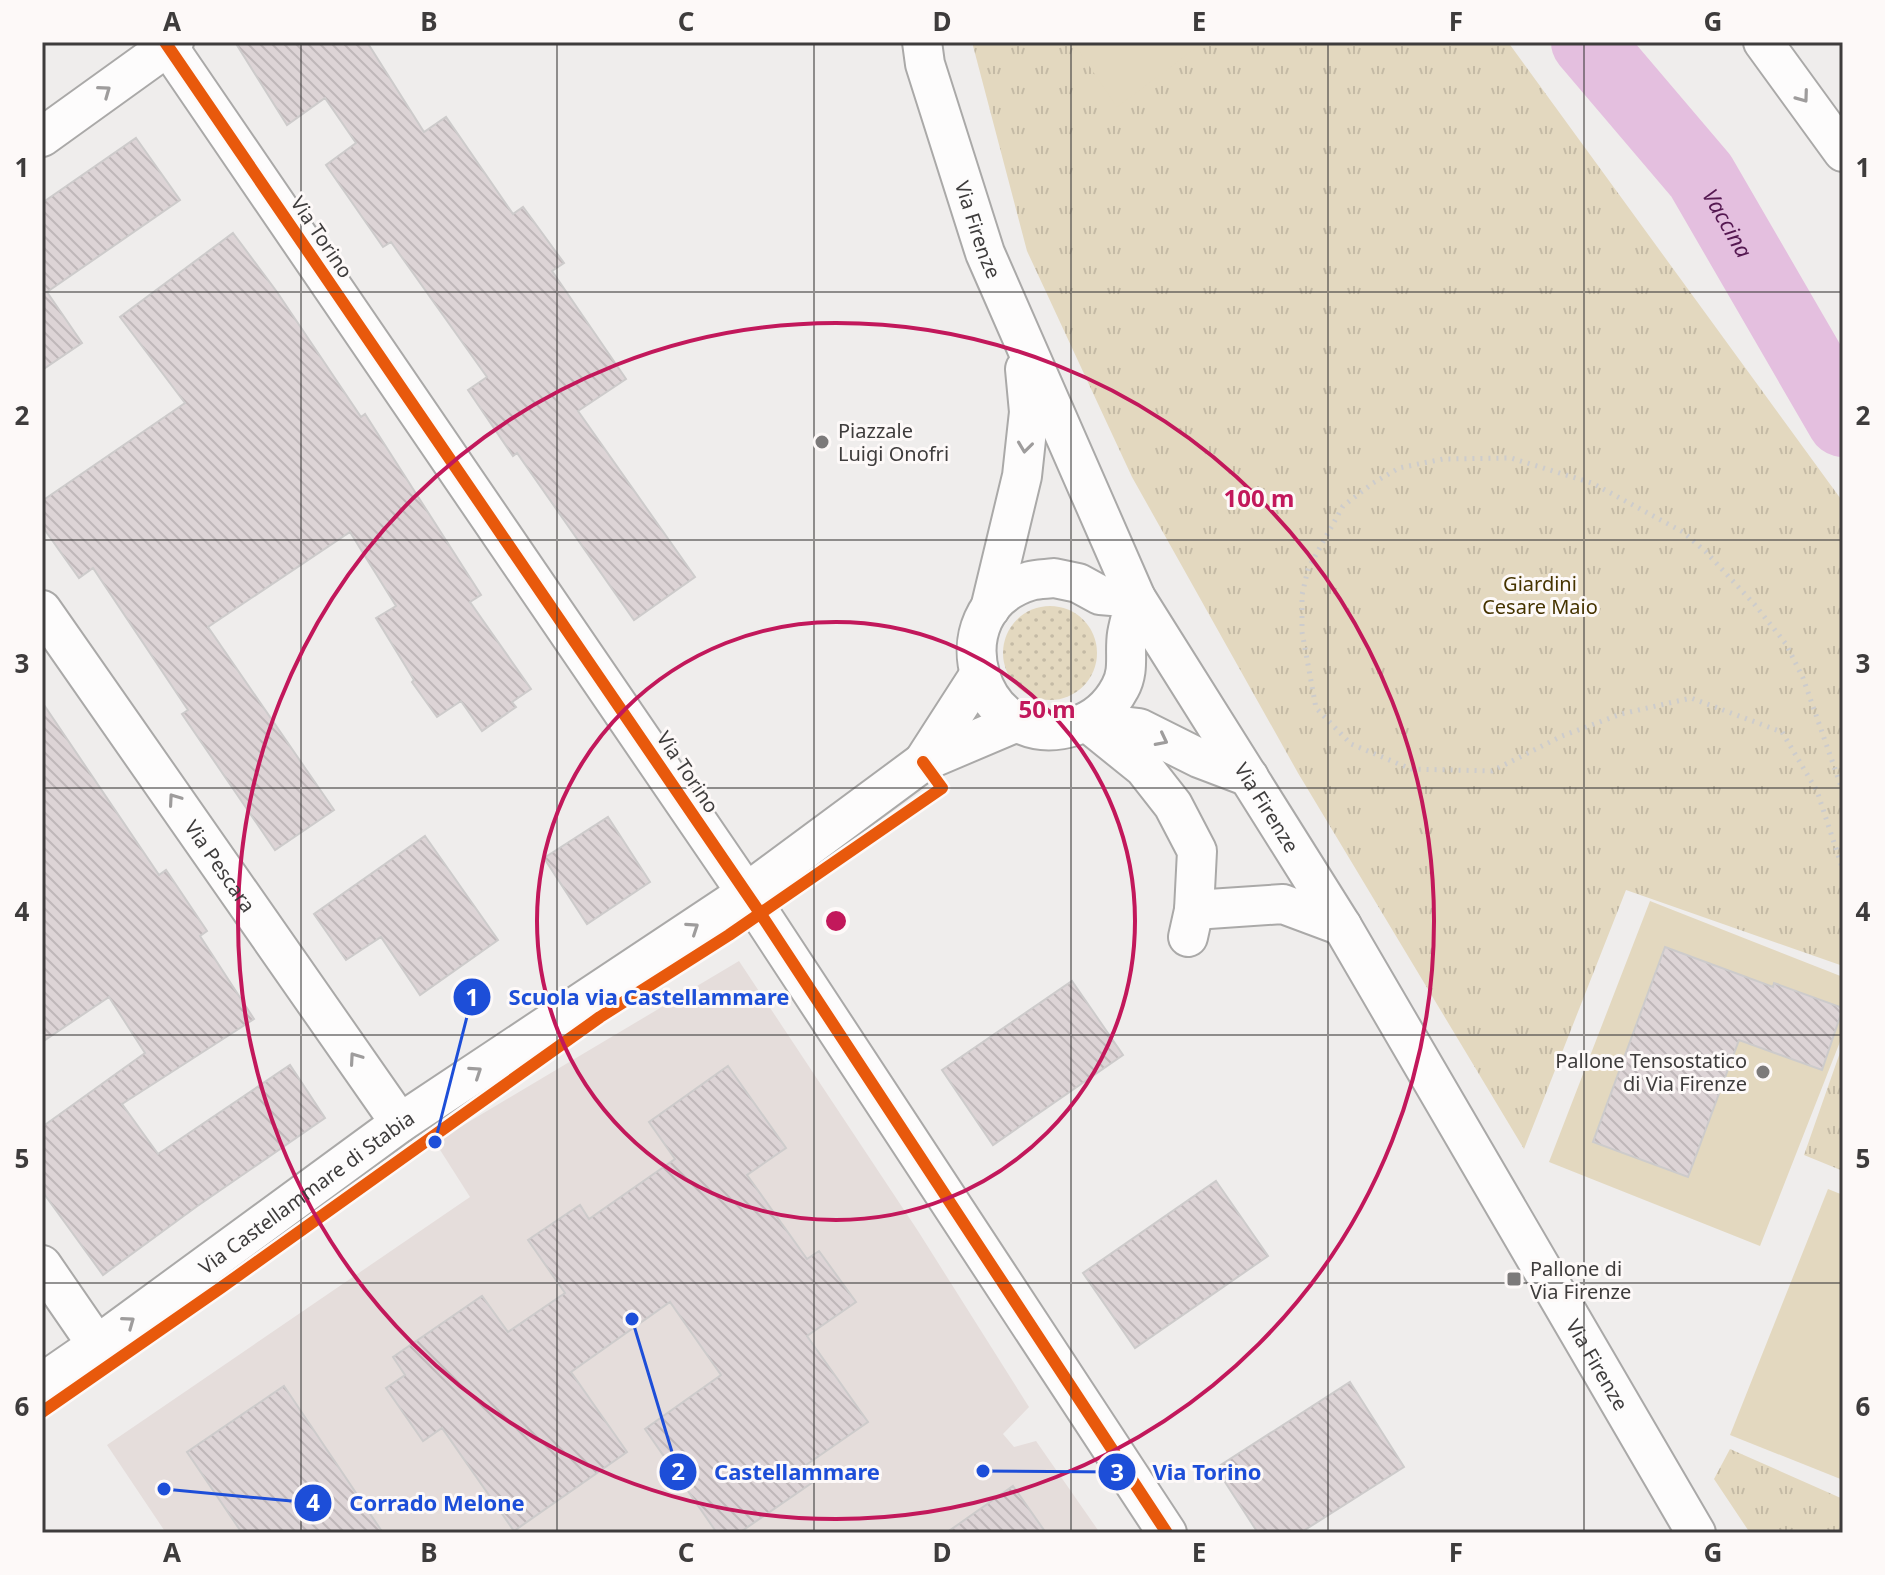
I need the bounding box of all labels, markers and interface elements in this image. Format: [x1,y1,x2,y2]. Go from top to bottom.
text: A [163,3,181,39]
text: B [420,3,438,39]
text: C [678,3,694,39]
text: D [932,3,952,39]
text: E [1192,3,1206,39]
text: F [1449,3,1463,39]
text: G [1704,3,1722,39]
one-way arrow [97,86,111,101]
one-way arrow [1793,89,1808,103]
text: 1 [15,149,29,185]
text: 1 [1856,149,1870,185]
street label: Via Firenze [949,177,1008,282]
water label: Vaccina [1696,183,1760,263]
street label: Via Torino [285,191,359,283]
text: 2 [15,397,30,433]
text: 2 [1856,397,1871,433]
place label: Piazzale Luigi Onofri [838,417,949,467]
marker: Piazzale Luigi Onofri [813,433,831,451]
one-way arrow [1016,441,1033,454]
text: 100 m [1224,481,1294,514]
park label: Giardini Cesare Maio [1482,570,1598,620]
text: 3 [15,645,29,681]
text: 3 [1856,645,1870,681]
text: 50 m [1018,692,1076,725]
street label: Via Torino [651,726,725,818]
one-way arrow [1154,730,1169,745]
street label: Via Firenze [1229,757,1306,857]
one-way arrow [169,794,184,808]
street label: Via Pescara [179,814,262,917]
text: 4 [15,893,30,929]
text: 4 [1856,893,1871,929]
centre of rings [822,907,850,935]
one-way arrow [684,923,698,938]
callout: Scuola via Castellammare [452,974,805,1020]
text: 1 [465,980,479,1013]
text: Scuola via Castellammare [509,981,789,1011]
place label: Pallone Tensostatico di Via Firenze [1555,1047,1747,1097]
one-way arrow [350,1053,365,1067]
marker: Pallone Tensostatico di Via Firenze [1754,1063,1772,1081]
one-way arrow [467,1067,482,1082]
street label: Via Castellammare di Stabia [193,1104,419,1280]
text: 5 [15,1140,29,1176]
text: 5 [1856,1140,1870,1176]
place label: Pallone di Via Firenze [1530,1255,1631,1305]
marker: Pallone di Via Firenze [1505,1270,1523,1288]
street label: Via Firenze [1561,1314,1635,1415]
one-way arrow [120,1317,135,1332]
text: 6 [15,1388,30,1424]
text: 6 [1856,1388,1871,1424]
callout: Castellammare [658,1449,896,1495]
callout: Via Torino [1097,1449,1278,1495]
text: 2 [671,1454,685,1487]
text: 3 [1110,1455,1124,1488]
text: Castellammare [714,1456,880,1486]
text: Via Torino [1152,1456,1262,1486]
callout: Corrado Melone [293,1480,540,1526]
text: 4 [306,1485,320,1518]
text: Corrado Melone [349,1487,525,1517]
text: A [163,1534,181,1570]
text: B [420,1534,438,1570]
text: C [678,1534,694,1570]
text: D [932,1534,952,1570]
text: E [1192,1534,1206,1570]
text: F [1449,1534,1463,1570]
text: G [1704,1534,1722,1570]

